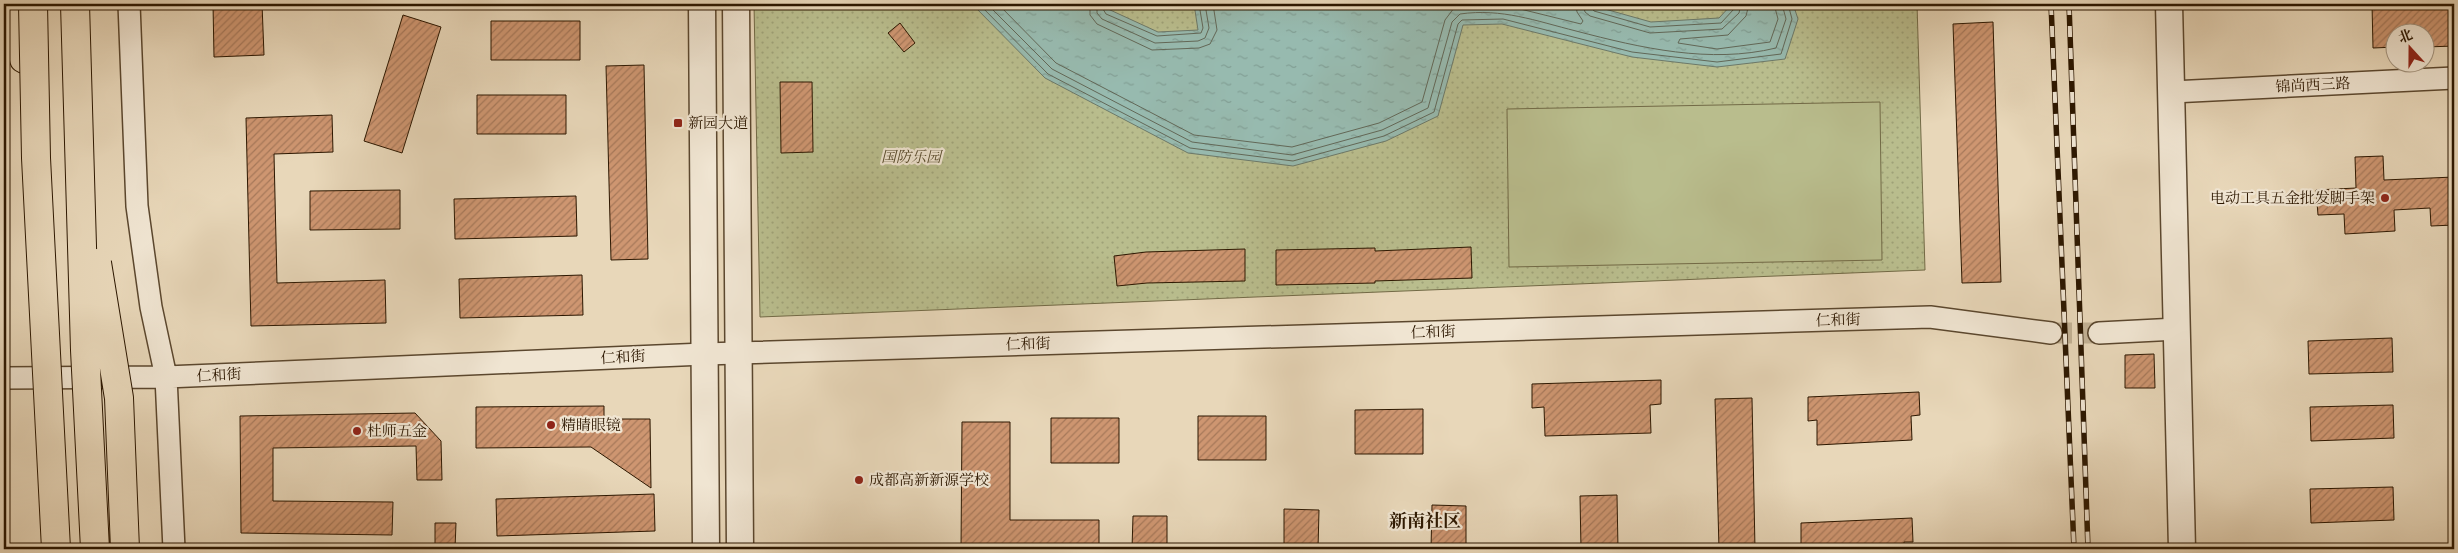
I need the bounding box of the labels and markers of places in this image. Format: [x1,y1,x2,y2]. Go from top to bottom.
place label: 新园大道 [688,113,748,132]
marker: 新园大道 [672,117,684,129]
place label: 电动工具五金批发脚手架 [2210,188,2375,207]
marker: 电动工具五金批发脚手架 [2379,192,2391,204]
place label: 精睛眼镜 [561,415,621,434]
marker: 精睛眼镜 [545,419,557,431]
place label: 杜师五金 [367,421,427,440]
marker: 杜师五金 [351,425,363,437]
place label: 成都高新新源学校 [869,470,989,489]
marker: 成都高新新源学校 [853,474,865,486]

